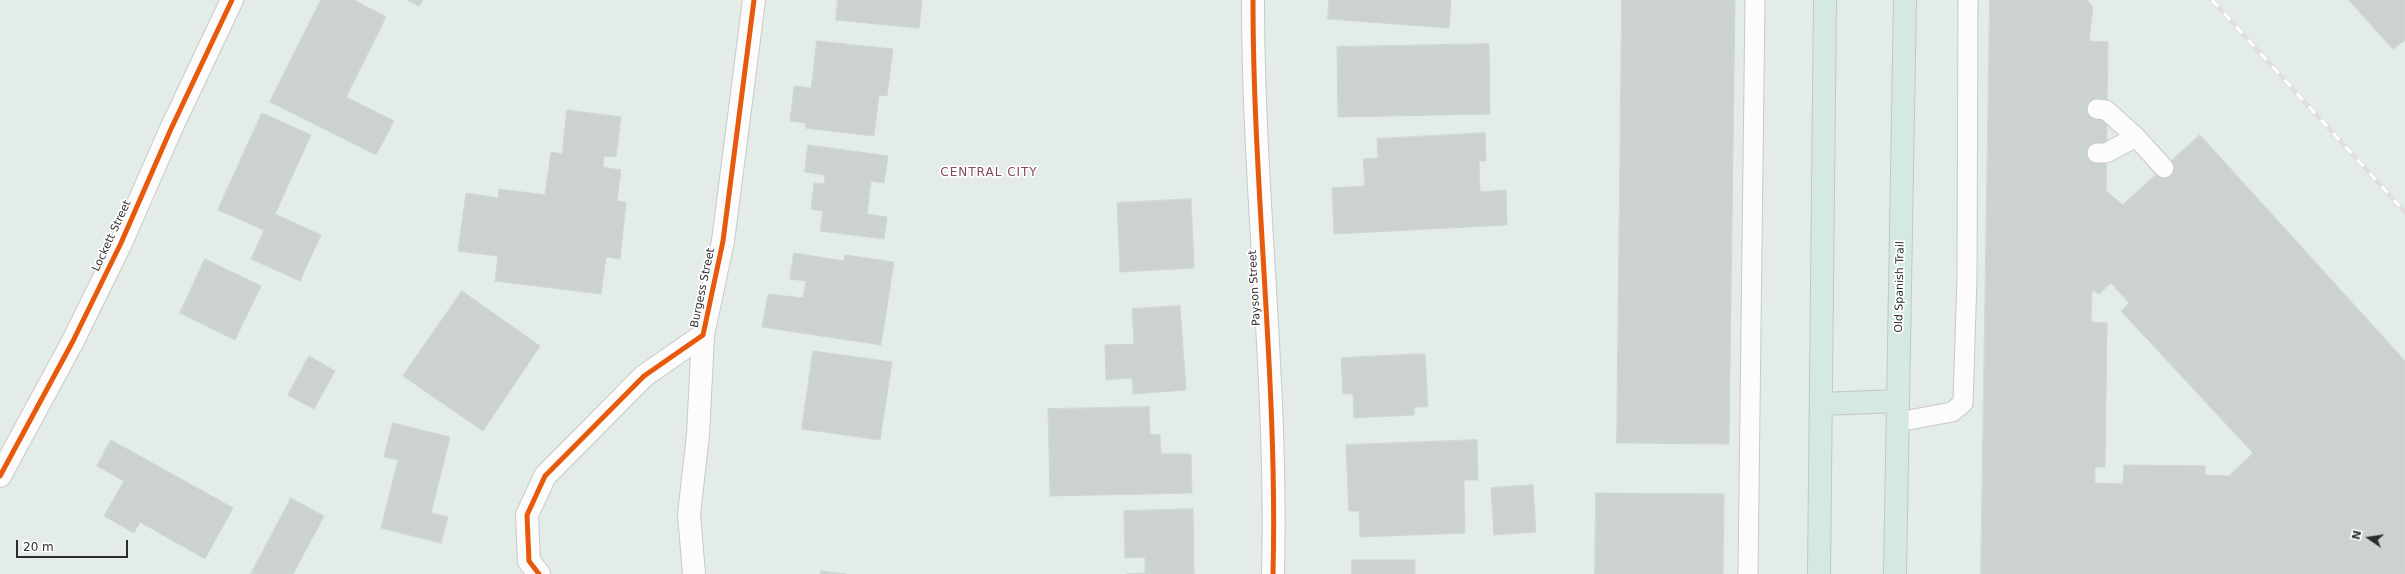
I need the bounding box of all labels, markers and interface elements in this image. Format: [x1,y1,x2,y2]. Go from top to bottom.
district label: CENTRAL CITY [940,166,1038,180]
street label: Lockett Street [90,198,134,274]
street label: Old Spanish Trail [1893,241,1907,333]
street label: Burgess Street [688,247,718,329]
street label: Payson Street [1246,250,1264,326]
north arrow [2349,518,2389,558]
text: N [2349,529,2364,541]
scale bar [18,532,130,558]
text: 20 m [23,540,54,554]

